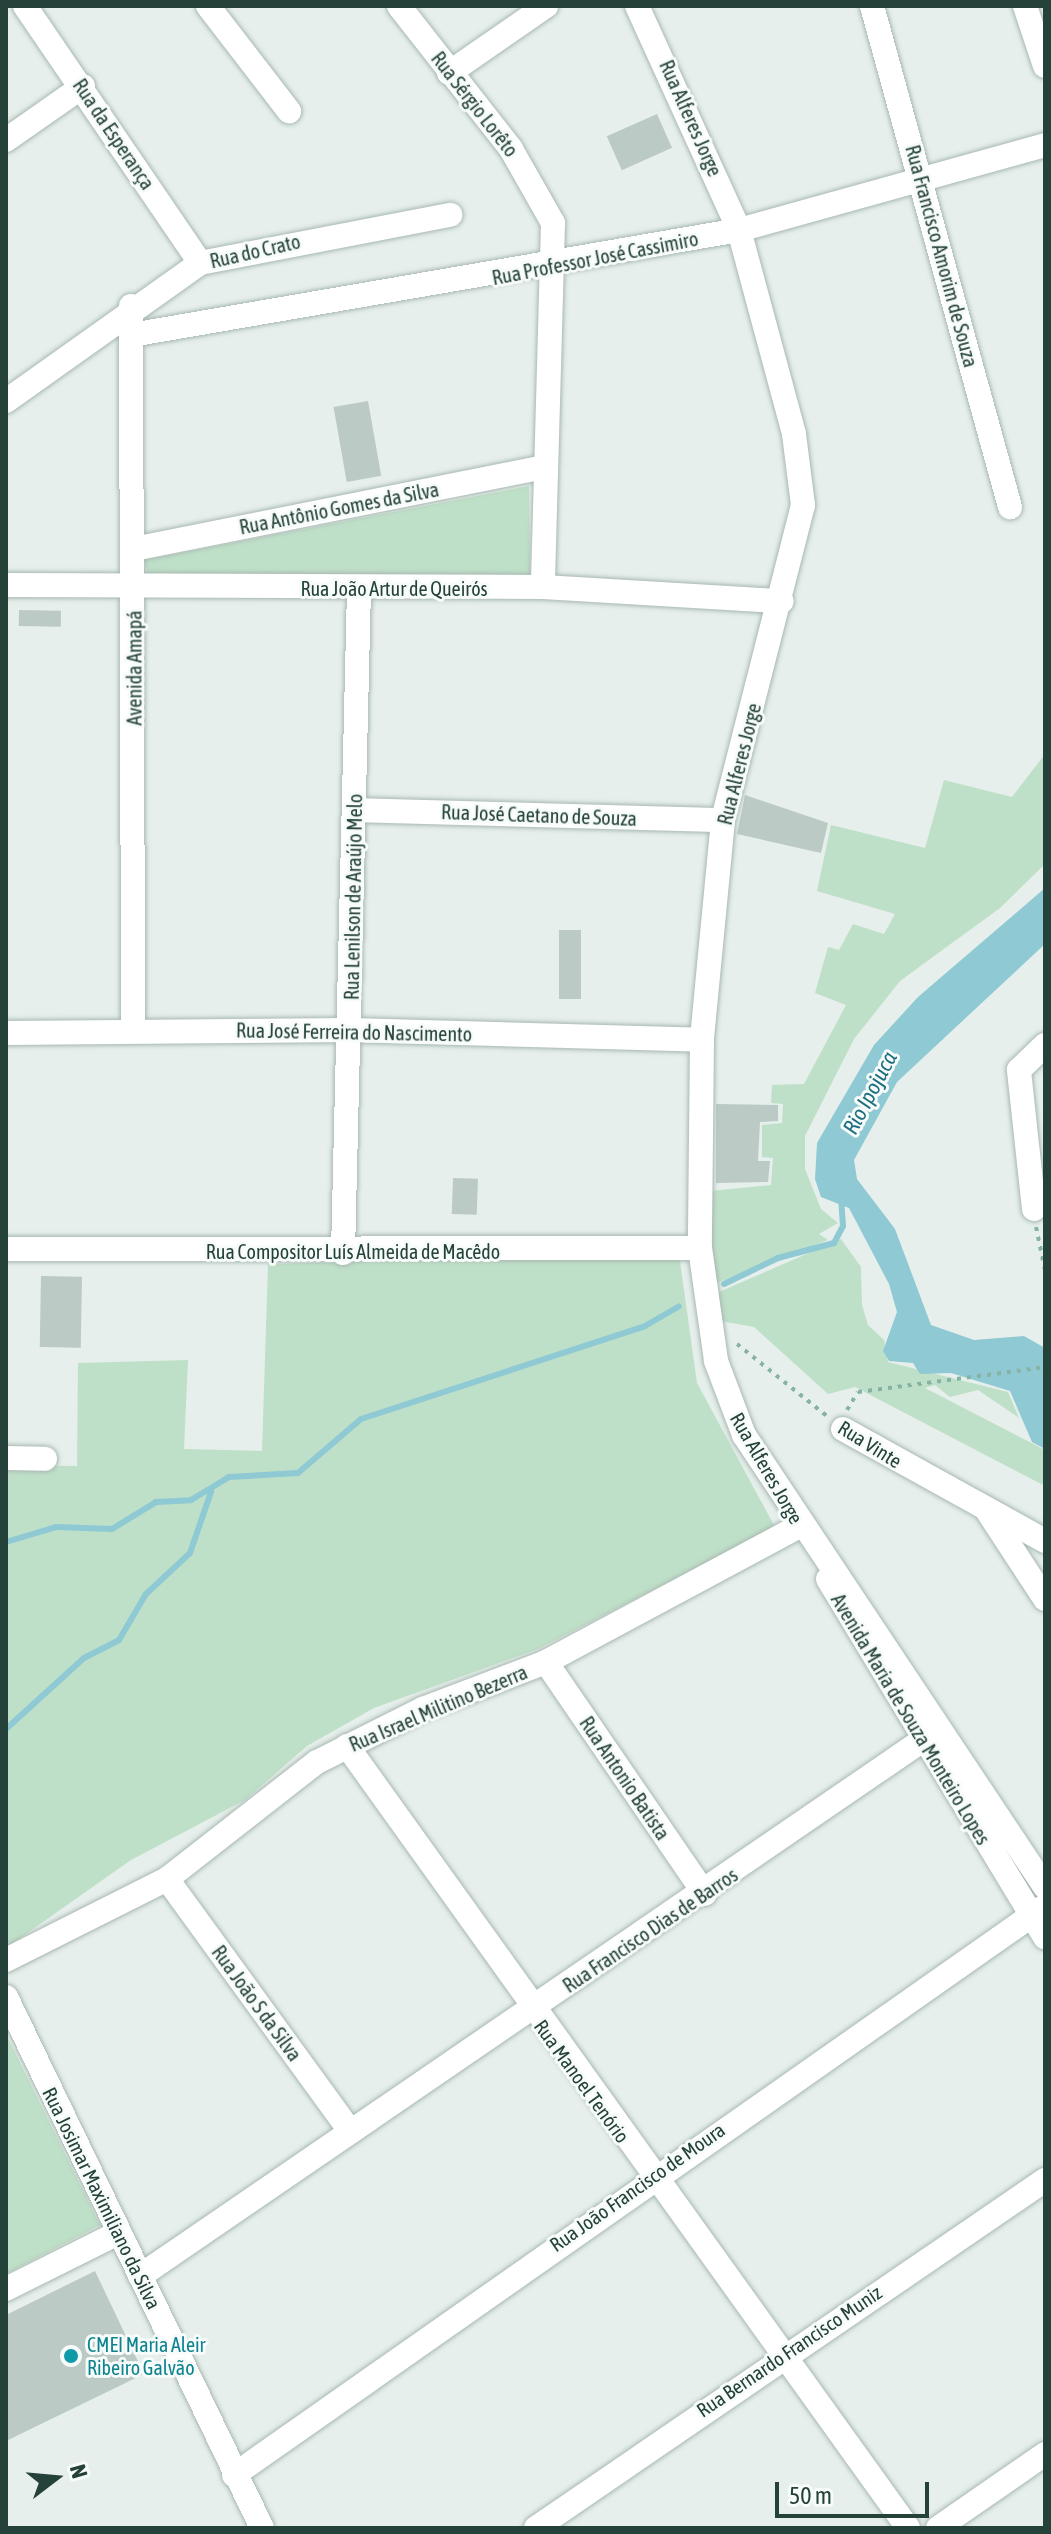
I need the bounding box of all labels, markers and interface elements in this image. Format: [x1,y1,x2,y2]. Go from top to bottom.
street label: Rua Sérgio Lorêto [426,47,524,161]
street label: Rua Alferes Jorge [655,56,727,180]
street label: Rua da Esperança [68,74,160,194]
street label: Rua Francisco Amorim de Souza [901,142,983,370]
street label: Rua Professor José Cassimiro [490,226,700,290]
street label: Rua do Crato [207,229,303,273]
street label: Rua Antônio Gomes da Silva [237,477,441,539]
street label: Rua João Artur de Queirós [300,576,488,600]
street label: Avenida Amapá [122,610,146,726]
street label: Rua Alferes Jorge [712,701,766,827]
street label: Rua Lenilson de Araújo Melo [339,794,367,1000]
street label: Rua José Caetano de Souza [441,800,637,830]
street label: Rua José Ferreira do Nascimento [236,1018,472,1046]
water label: Rio Ipojuca [837,1047,903,1139]
street label: Rua Compositor Luís Almeida de Macêdo [206,1239,500,1263]
street label: Rua Alferes Jorge [725,1408,809,1528]
street label: Rua Vinte [834,1415,906,1473]
street label: Avenida Maria de Souza Monteiro Lopes [826,1589,996,1849]
street label: Rua Israel Militino Bezerra [345,1660,531,1756]
street label: Rua Antonio Batista [575,1712,675,1844]
street label: Rua Francisco Dias de Barros [558,1863,742,1997]
street label: Rua João S da Silva [207,1941,307,2065]
street label: Rua Manoel Tenório [529,2015,635,2147]
street label: Rua Josimar Maximiliano da Silva [38,2083,166,2313]
street label: Rua João Francisco de Moura [545,2117,729,2257]
street label: Rua Bernardo Francisco Muniz [692,2280,886,2422]
place label: CMEI Maria Aleir Ribeiro Galvão [87,2332,205,2379]
marker: CMEI Maria Aleir Ribeiro Galvão [62,2347,80,2365]
north arrow [16,2438,96,2518]
text: N [65,2462,93,2481]
scale bar [779,2466,933,2516]
text: 50 m [789,2482,832,2509]

